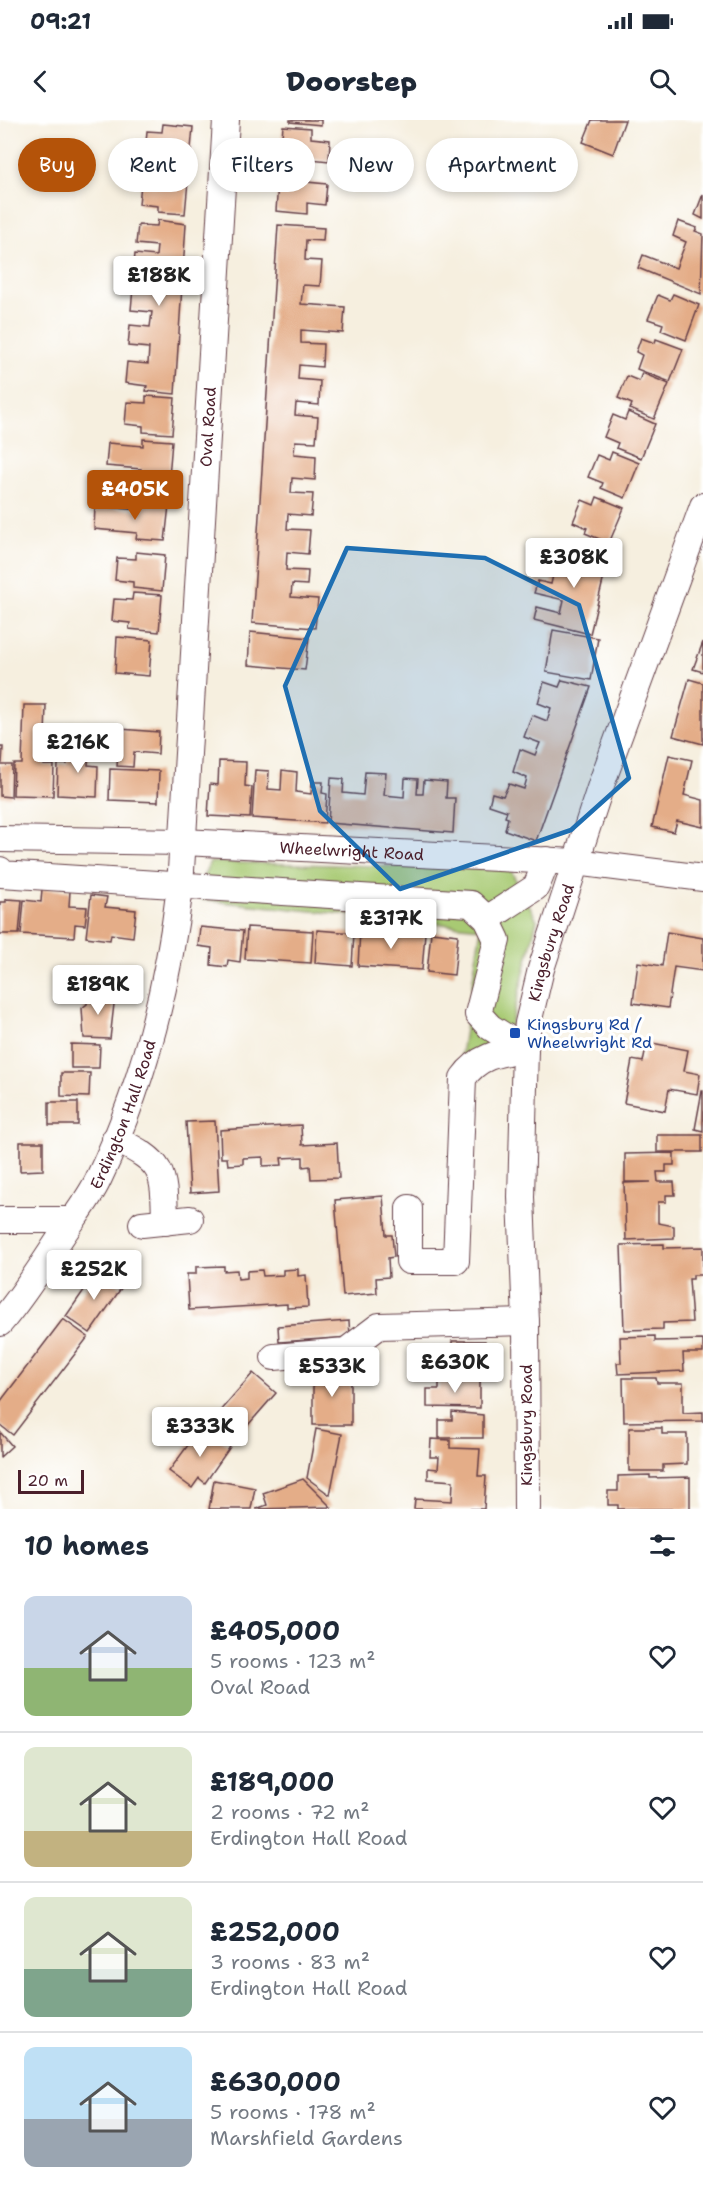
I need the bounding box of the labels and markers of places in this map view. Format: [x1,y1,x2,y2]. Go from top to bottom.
pin: £188K [117,256,201,307]
pin: £405K [93,470,177,521]
pin: £308K [532,538,616,589]
pin: £216K [36,723,120,774]
pin: £317K [349,899,433,950]
pin: £189K [56,965,140,1016]
place label: Kingsbury Rd / Wheelwright Rd [527,1014,652,1053]
marker: Kingsbury Rd / Wheelwright Rd [508,1026,522,1040]
pin: £252K [52,1250,136,1301]
pin: £630K [413,1343,497,1394]
pin: £533K [290,1347,374,1398]
pin: £333K [158,1407,242,1458]

